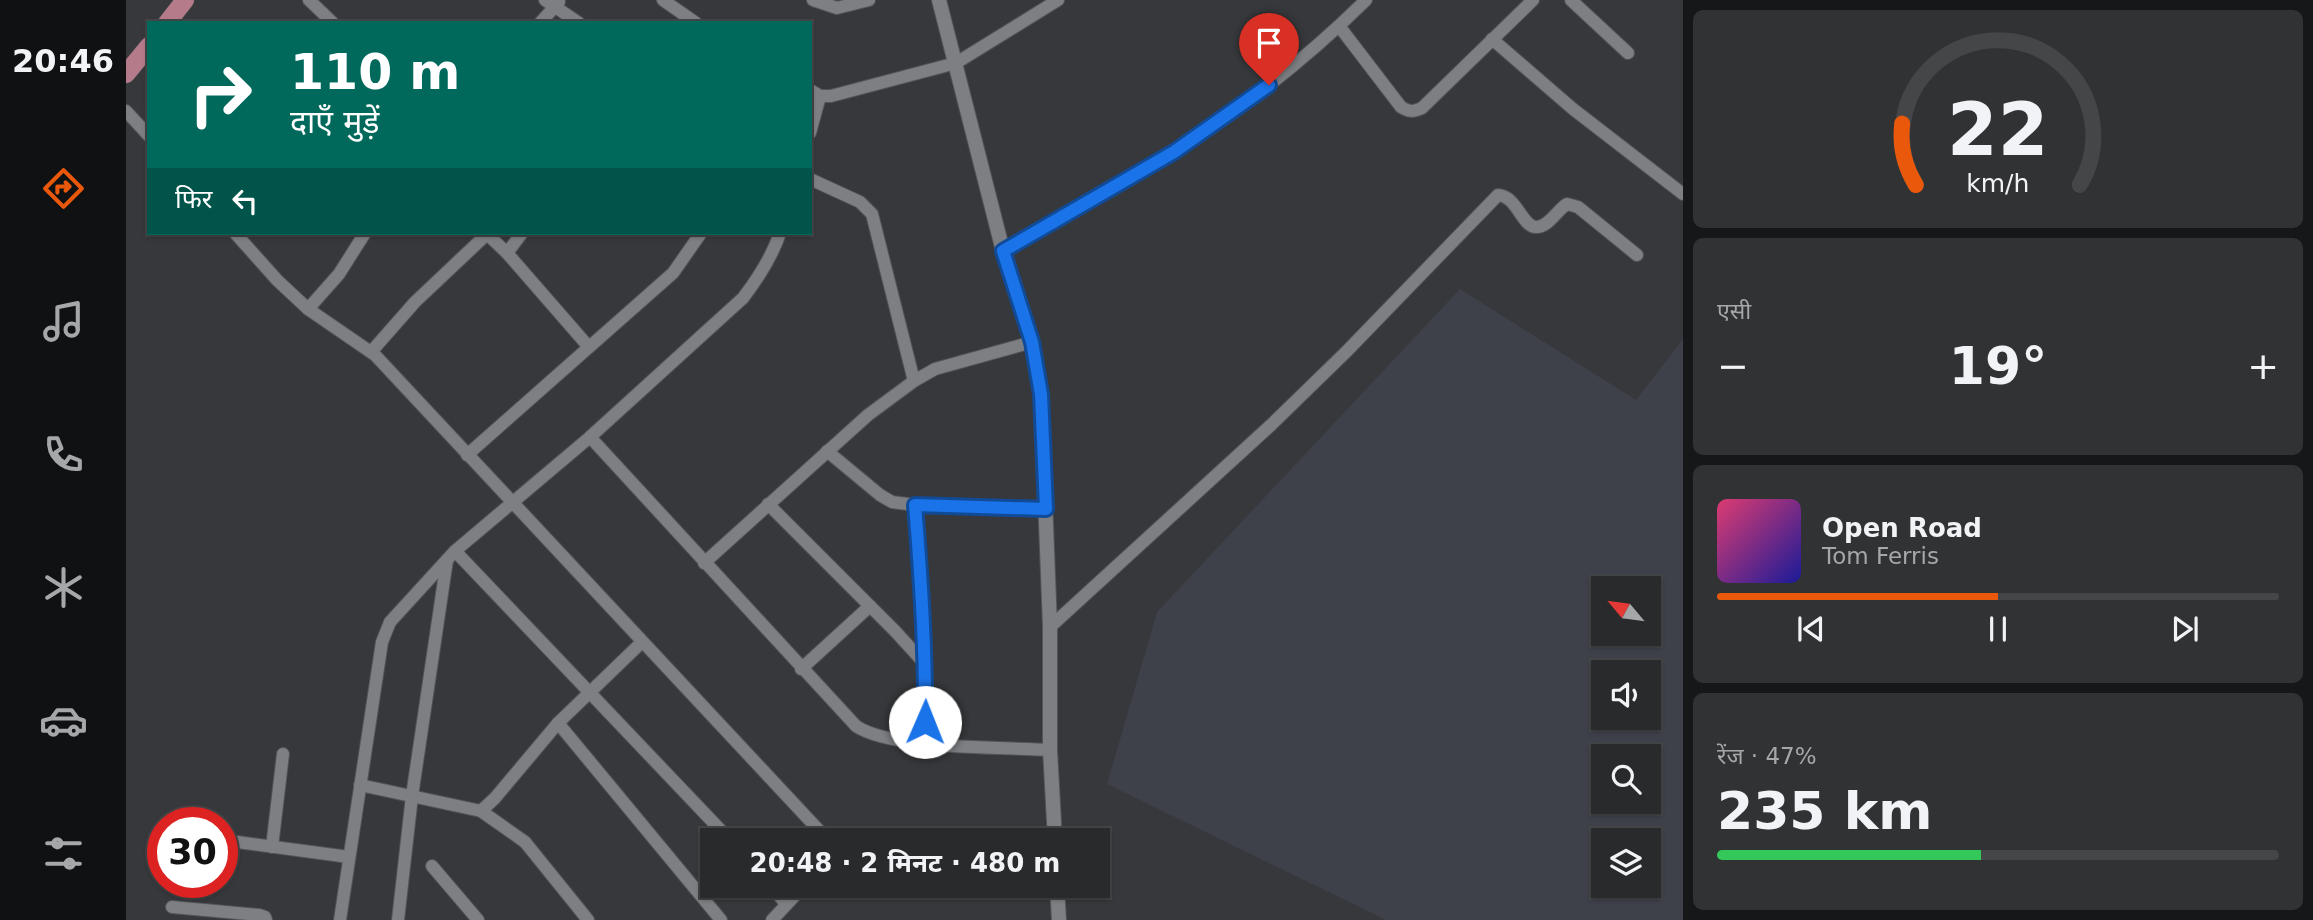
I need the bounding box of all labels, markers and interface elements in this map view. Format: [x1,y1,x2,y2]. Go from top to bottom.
pin [1239,13,1299,85]
icon: arrive [1250,24,1288,62]
text: 20:46 [12,42,114,80]
text: 110 m [290,44,460,101]
icon: right [175,49,266,140]
text: 22 [1947,87,2049,172]
text: दाएँ मुड़ें [290,103,379,141]
icon: directions [39,164,88,213]
text: km/h [1966,169,2030,198]
icon: left [226,182,264,220]
text: फिर [175,184,212,214]
icon: music [39,297,88,346]
text: एसी [1717,298,1751,324]
text: 19° [1949,336,2047,396]
text: − [1717,344,1749,388]
text: + [2247,344,2279,388]
icon: phone [39,430,88,479]
text: Open Road [1822,513,1982,543]
text: Tom Ferris [1822,543,1939,569]
icon: climate [39,563,88,612]
north arrow [1591,576,1661,646]
map controls [1591,576,1661,898]
icon: previous [1792,610,1830,648]
icon: pause [1979,610,2017,648]
icon: next [2166,610,2204,648]
button: sound [1591,660,1661,730]
position arrow [888,685,962,759]
icon: car [39,696,88,745]
text: रेंज · 47% [1717,743,1817,769]
button: search [1591,744,1661,814]
text: 235 km [1717,781,1932,841]
speed limit sign: 30 [147,807,238,898]
button: layers [1591,828,1661,898]
icon: filters [39,829,88,878]
text: 20:48 · 2 मिनट · 480 m [750,848,1060,878]

